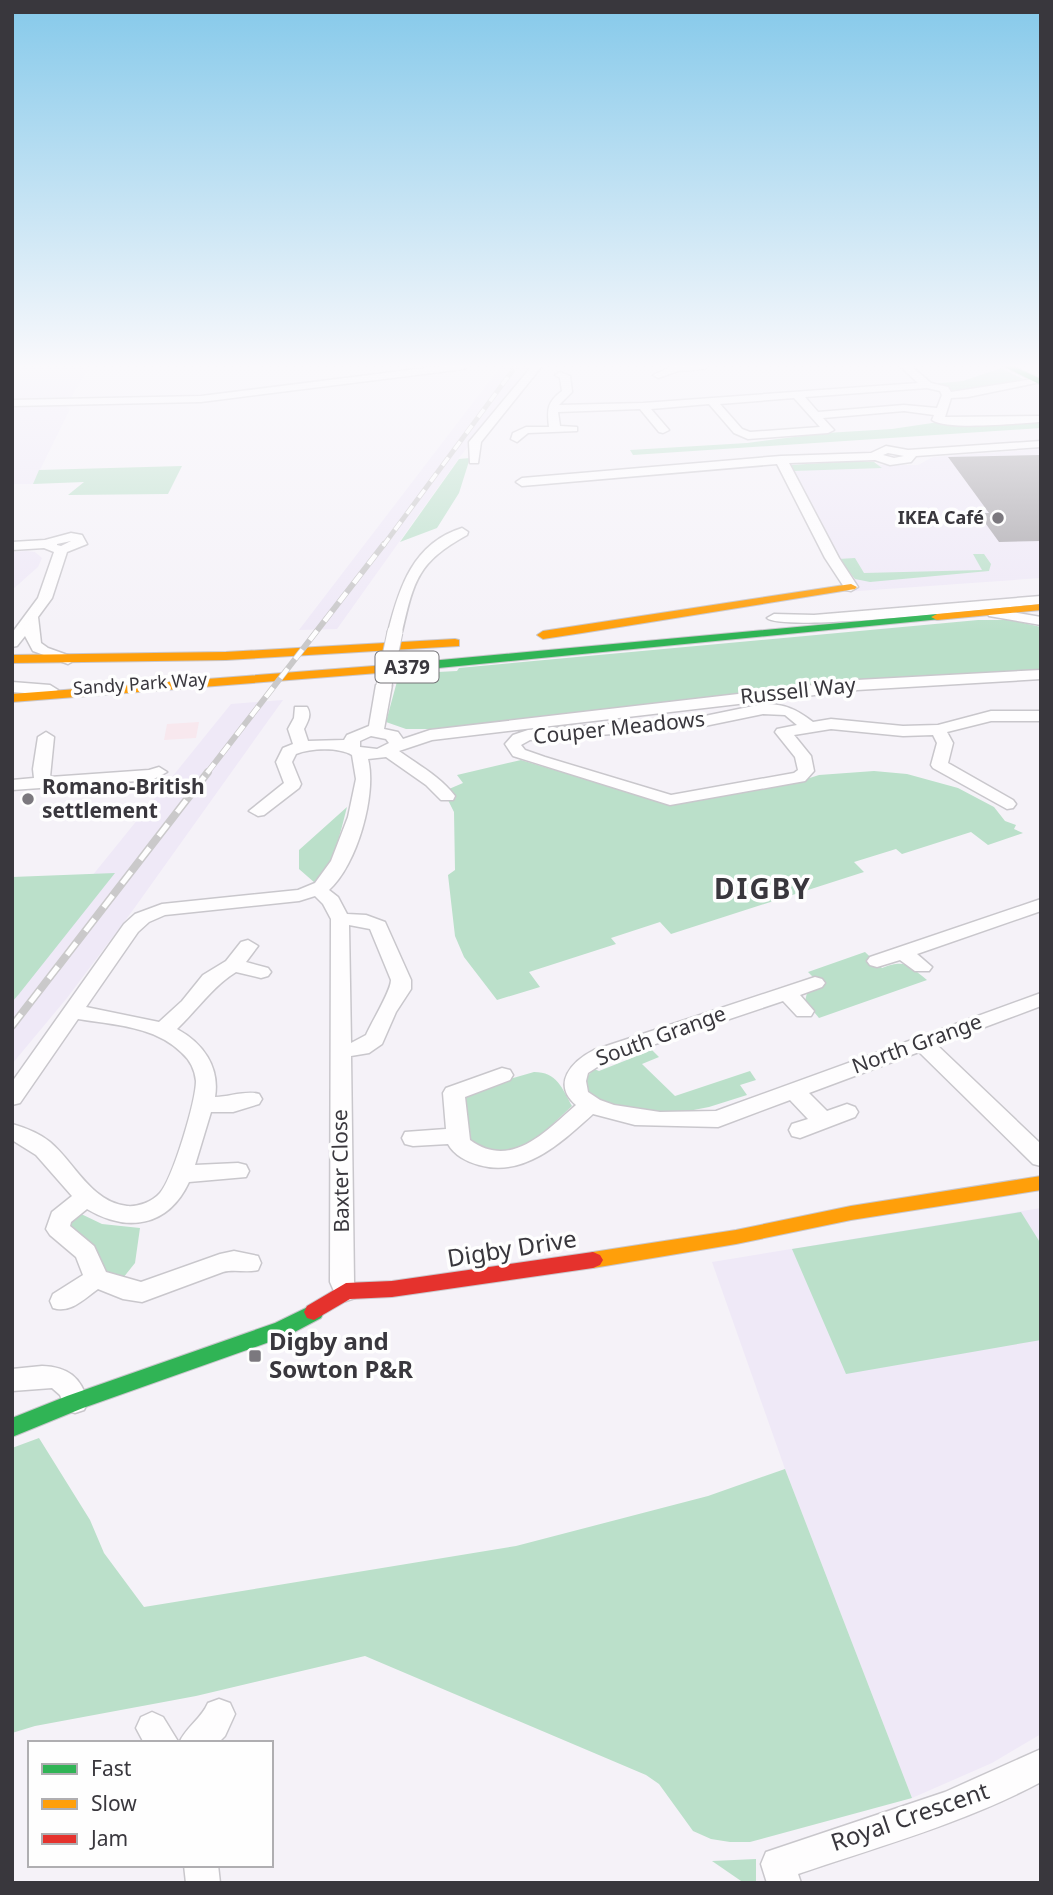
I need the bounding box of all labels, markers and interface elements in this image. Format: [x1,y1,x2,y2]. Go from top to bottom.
place label: IKEA Café [898,505,984,529]
marker: IKEA Café [990,510,1006,526]
road number: A379 [376,652,438,682]
street label: Sandy Park Way [72,666,209,700]
street label: Russell Way [739,670,857,710]
street label: Couper Meadows [532,704,706,750]
place label: Romano-British settlement [42,772,205,824]
marker: Romano-British settlement [20,791,36,807]
district label: DIGBY [714,869,812,907]
street label: South Grange [592,999,729,1072]
street label: North Grange [848,1007,986,1080]
street label: Baxter Close [325,1109,355,1233]
street label: Digby Drive [445,1221,579,1274]
place label: Digby and Sowton P&R [269,1324,413,1385]
marker: Digby and Sowton P&R [247,1348,263,1364]
legend [28,1741,273,1867]
text: Fast [91,1754,132,1782]
street label: Royal Crescent [826,1773,993,1858]
text: Slow [91,1789,137,1817]
text: Jam [89,1824,128,1852]

